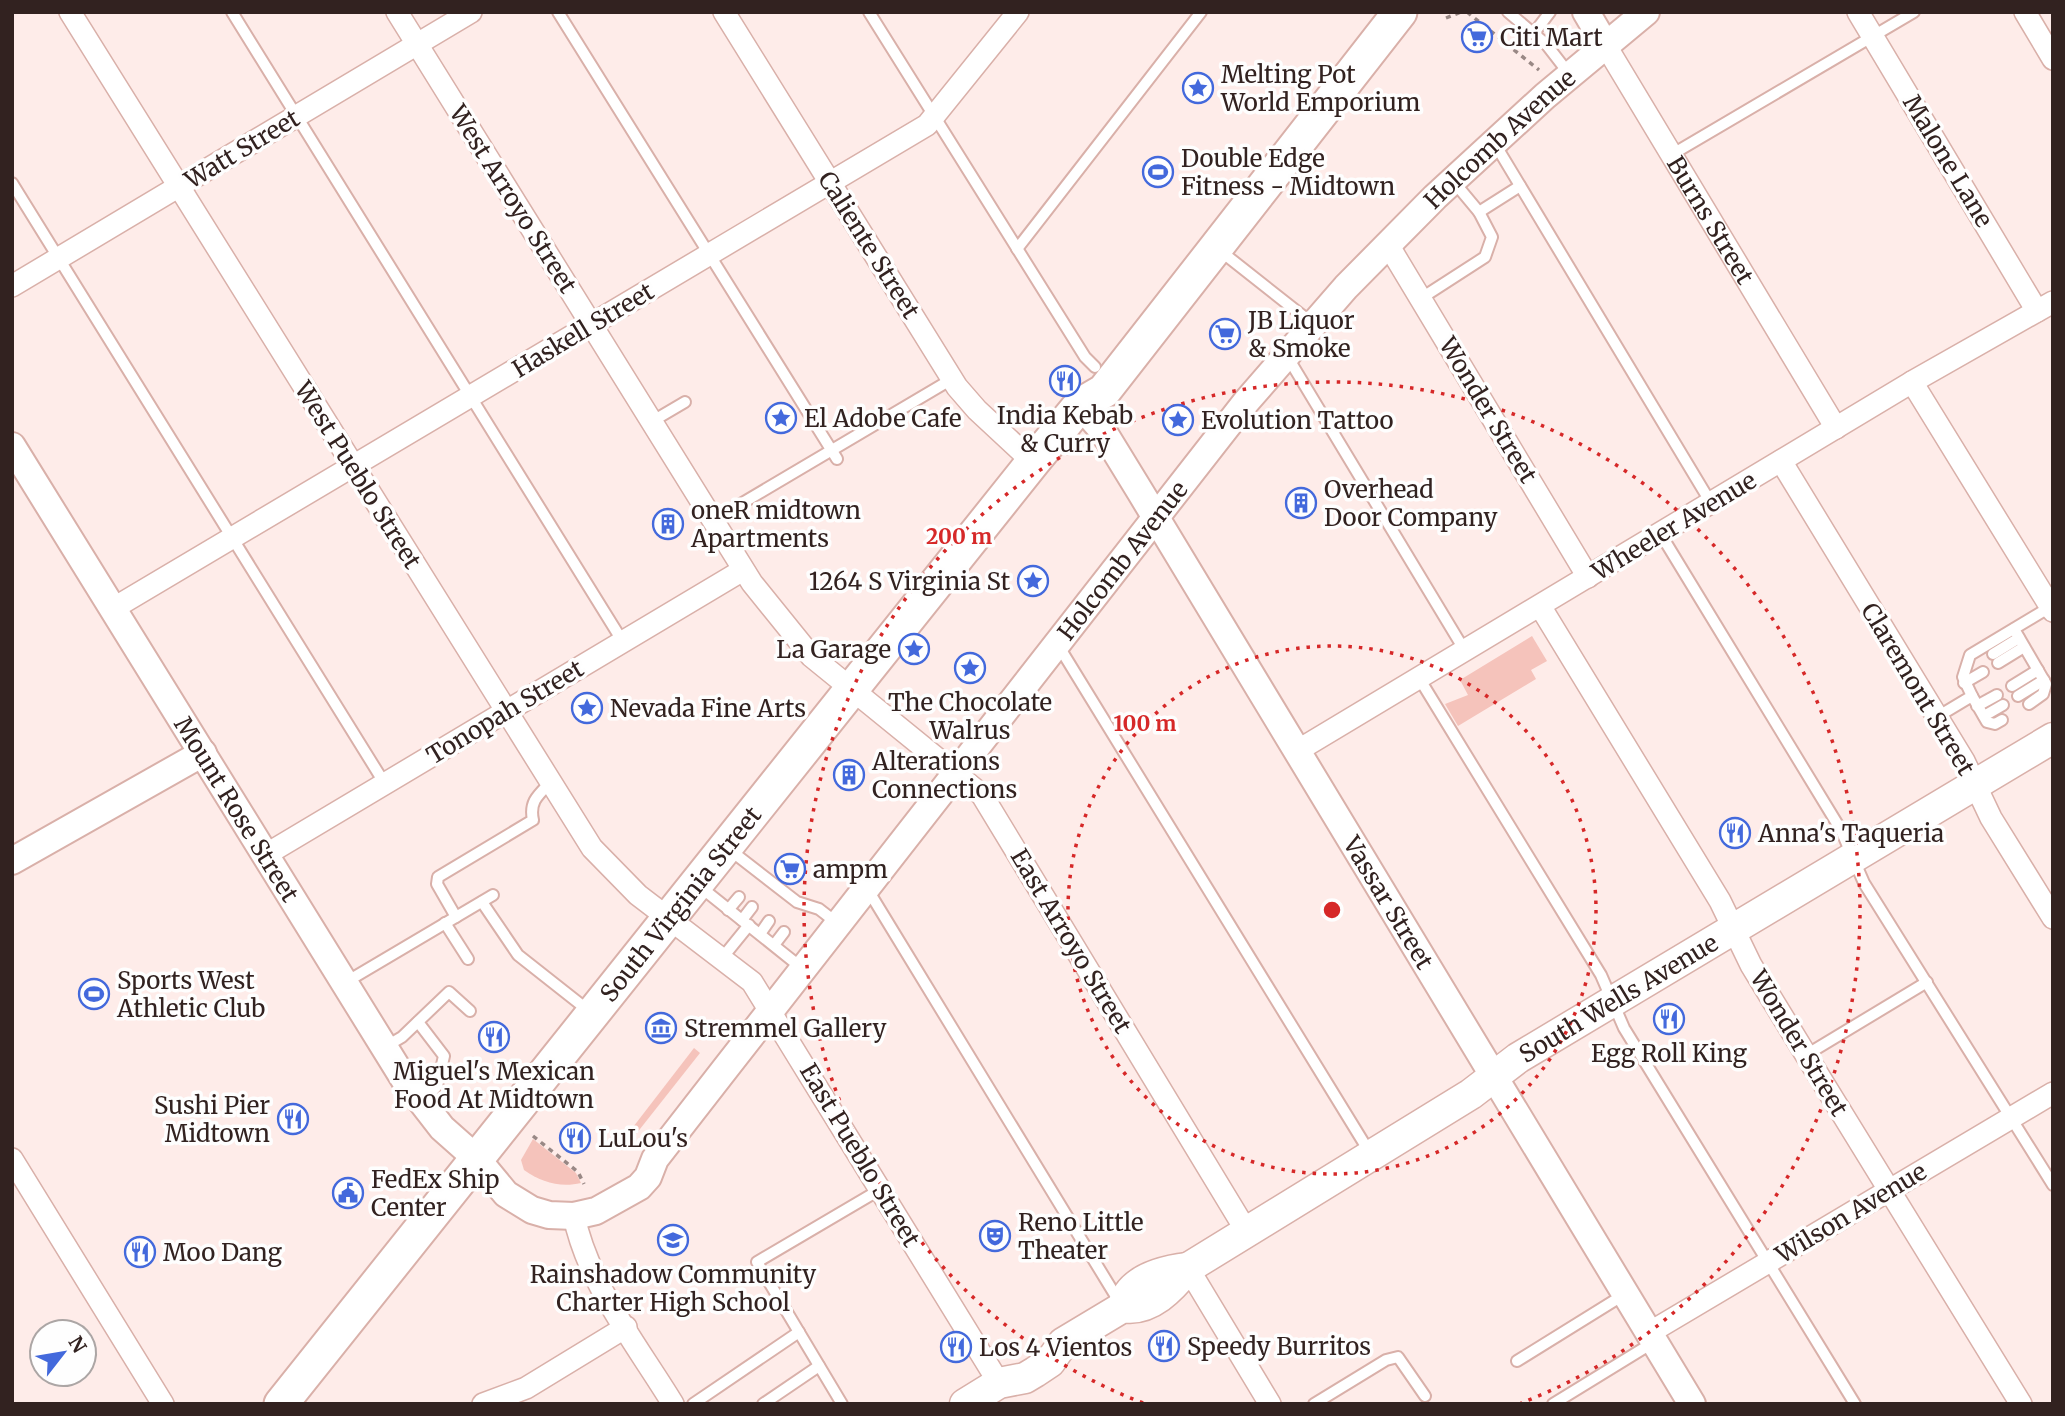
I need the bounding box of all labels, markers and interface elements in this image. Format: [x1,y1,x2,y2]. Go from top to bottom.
supermarket icon: Citi Mart [1460,20,1494,54]
place label: Citi Mart [1500,22,1603,53]
place label: Melting Pot World Emporium [1220,59,1421,118]
street label: Holcomb Avenue [1417,62,1582,215]
place icon: Melting Pot World Emporium [1181,71,1215,105]
street label: Malone Lane [1896,89,2000,233]
street label: West Arroyo Street [442,98,584,299]
street label: Watt Street [178,102,306,196]
place label: Double Edge Fitness - Midtown [1181,143,1395,202]
street label: Burns Street [1660,150,1761,290]
sports icon: Double Edge Fitness - Midtown [1141,155,1175,189]
street label: Caliente Street [811,166,927,325]
street label: Haskell Street [507,275,660,384]
place label: JB Liquor & Smoke [1247,305,1355,364]
supermarket icon: JB Liquor & Smoke [1208,317,1242,351]
street label: Wonder Street [1432,330,1544,489]
restaurant icon: India Kebab & Curry [1048,364,1082,398]
street label: West Pueblo Street [287,375,428,575]
place label: India Kebab & Curry [997,400,1133,459]
place icon: El Adobe Cafe [764,401,798,435]
place label: El Adobe Cafe [804,403,961,434]
place icon: Evolution Tattoo [1161,403,1195,437]
place label: Evolution Tattoo [1201,405,1394,436]
street label: Wheeler Avenue [1585,465,1762,588]
street label: Holcomb Avenue [1050,474,1194,646]
place label: Overhead Door Company [1324,474,1497,533]
building icon: Overhead Door Company [1284,486,1318,520]
place label: oneR midtown Apartments [690,495,861,554]
building icon: oneR midtown Apartments [651,507,685,541]
text: 200 m [926,523,992,550]
place icon: 1264 S Virginia St [1016,564,1050,598]
place label: 1264 S Virginia St [809,566,1011,597]
street label: Claremont Street [1854,597,1982,781]
place icon: La Garage [897,632,931,666]
place label: La Garage [776,634,891,665]
place icon: The Chocolate Walrus [953,651,987,685]
street label: Tonopah Street [421,653,590,771]
place label: The Chocolate Walrus [888,687,1052,746]
place icon: Nevada Fine Arts [570,691,604,725]
place label: Nevada Fine Arts [610,693,806,724]
text: 100 m [1114,710,1176,737]
street label: Mount Rose Street [168,711,306,908]
place label: Alterations Connections [871,746,1017,805]
building icon: Alterations Connections [832,758,866,792]
street label: South Virginia Street [593,799,768,1008]
restaurant icon: Anna's Taqueria [1718,816,1752,850]
place label: Anna's Taqueria [1757,818,1944,849]
street label: Vassar Street [1336,830,1441,975]
street label: East Arroyo Street [1004,843,1139,1039]
supermarket icon: ampm [773,852,807,886]
place label: ampm [813,854,888,885]
centre of rings [1320,898,1344,922]
street label: South Wells Avenue [1513,927,1723,1069]
street label: Wonder Street [1743,963,1855,1122]
place label: Sports West Athletic Club [116,965,265,1024]
sports icon: Sports West Athletic Club [77,977,111,1011]
restaurant icon: Egg Roll King [1652,1002,1686,1036]
museum icon: Stremmel Gallery [644,1011,678,1045]
place label: Stremmel Gallery [684,1013,886,1044]
restaurant icon: Miguel's Mexican Food At Midtown [477,1020,511,1054]
place label: Egg Roll King [1591,1038,1747,1069]
place label: Miguel's Mexican Food At Midtown [393,1056,595,1115]
street label: East Pueblo Street [793,1058,927,1253]
place label: Sushi Pier Midtown [154,1090,270,1149]
restaurant icon: Sushi Pier Midtown [276,1102,310,1136]
restaurant icon: LuLou's [558,1121,592,1155]
place label: LuLou's [598,1123,688,1154]
street label: Wilson Avenue [1769,1156,1932,1271]
place label: FedEx Ship Center [371,1164,499,1223]
public building icon: FedEx Ship Center [331,1176,365,1210]
place label: Reno Little Theater [1018,1207,1144,1266]
theatre icon: Reno Little Theater [978,1219,1012,1253]
school or university icon: Rainshadow Community Charter High School [656,1223,690,1257]
restaurant icon: Moo Dang [123,1235,157,1269]
place label: Moo Dang [163,1237,282,1268]
place label: Rainshadow Community Charter High School [530,1259,816,1318]
north arrow [28,1318,98,1388]
restaurant icon: Speedy Burritos [1147,1329,1181,1363]
restaurant icon: Los 4 Vientos [939,1330,973,1364]
place label: Speedy Burritos [1187,1331,1371,1362]
text: N [63,1332,92,1357]
place label: Los 4 Vientos [979,1332,1132,1363]

